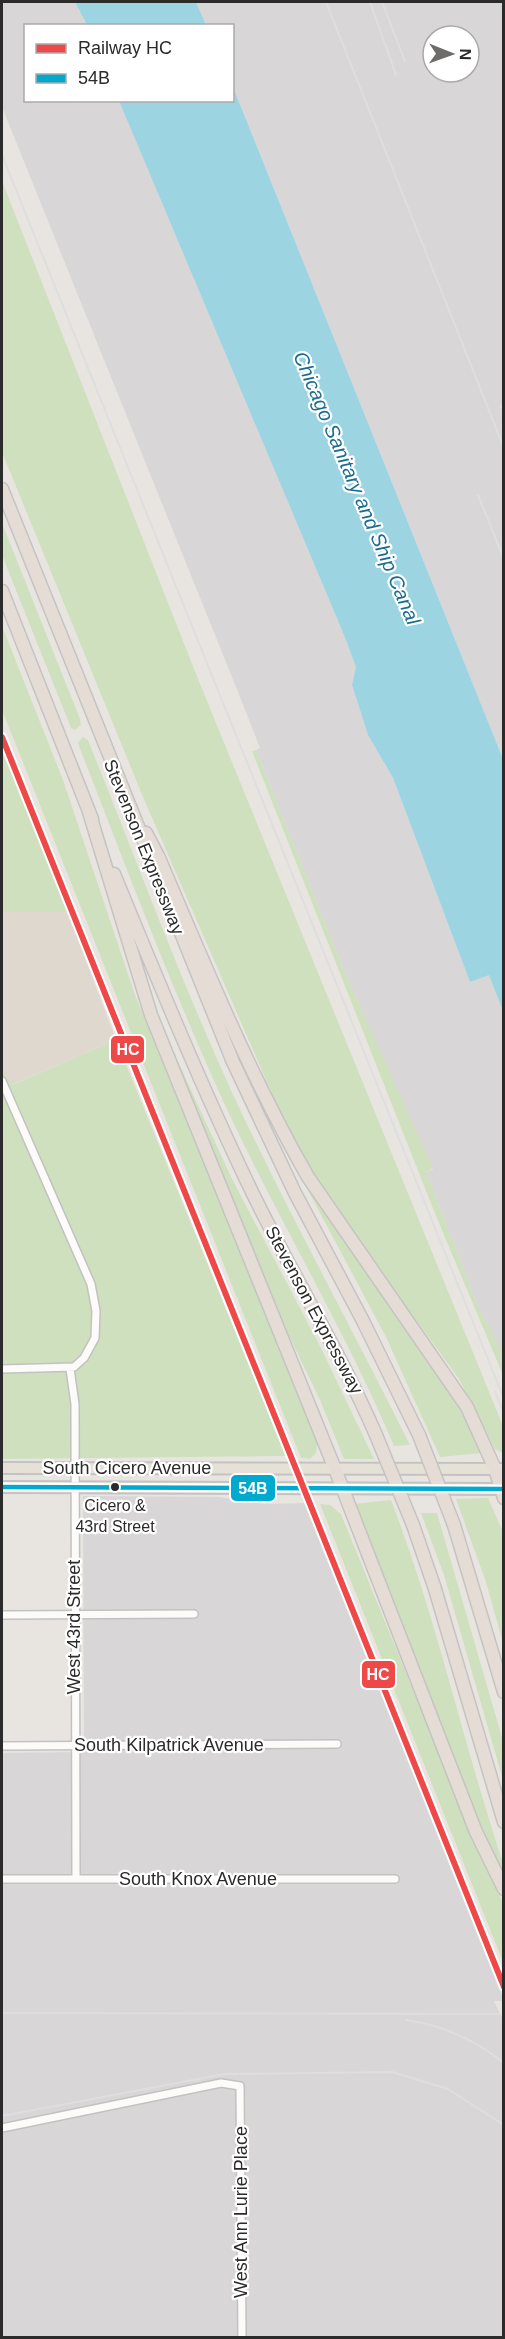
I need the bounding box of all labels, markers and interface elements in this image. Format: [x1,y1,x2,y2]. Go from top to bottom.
legend [24,24,234,102]
north arrow [421,24,481,84]
text: Railway HC [78,38,172,58]
text: N [457,48,474,60]
text: 54B [78,68,110,88]
water label: Chicago Sanitary and Ship Canal [289,348,425,628]
street label: Stevenson Expressway [100,757,188,937]
line badge: HC [110,1035,145,1064]
text: HC [116,1041,140,1058]
street label: Stevenson Expressway [261,1223,367,1397]
street label: South Cicero Avenue [43,1458,211,1478]
line badge: 54B [230,1474,276,1502]
text: 54B [238,1480,268,1497]
marker: Cicero & 43rd Street [109,1481,121,1493]
place label: Cicero & 43rd Street [75,1497,155,1535]
street label: West 43rd Street [64,1560,84,1694]
line badge: HC [361,1660,396,1689]
text: HC [366,1666,390,1683]
street label: South Kilpatrick Avenue [74,1735,264,1755]
street label: South Knox Avenue [119,1869,277,1889]
street label: West Ann Lurie Place [231,2126,251,2298]

